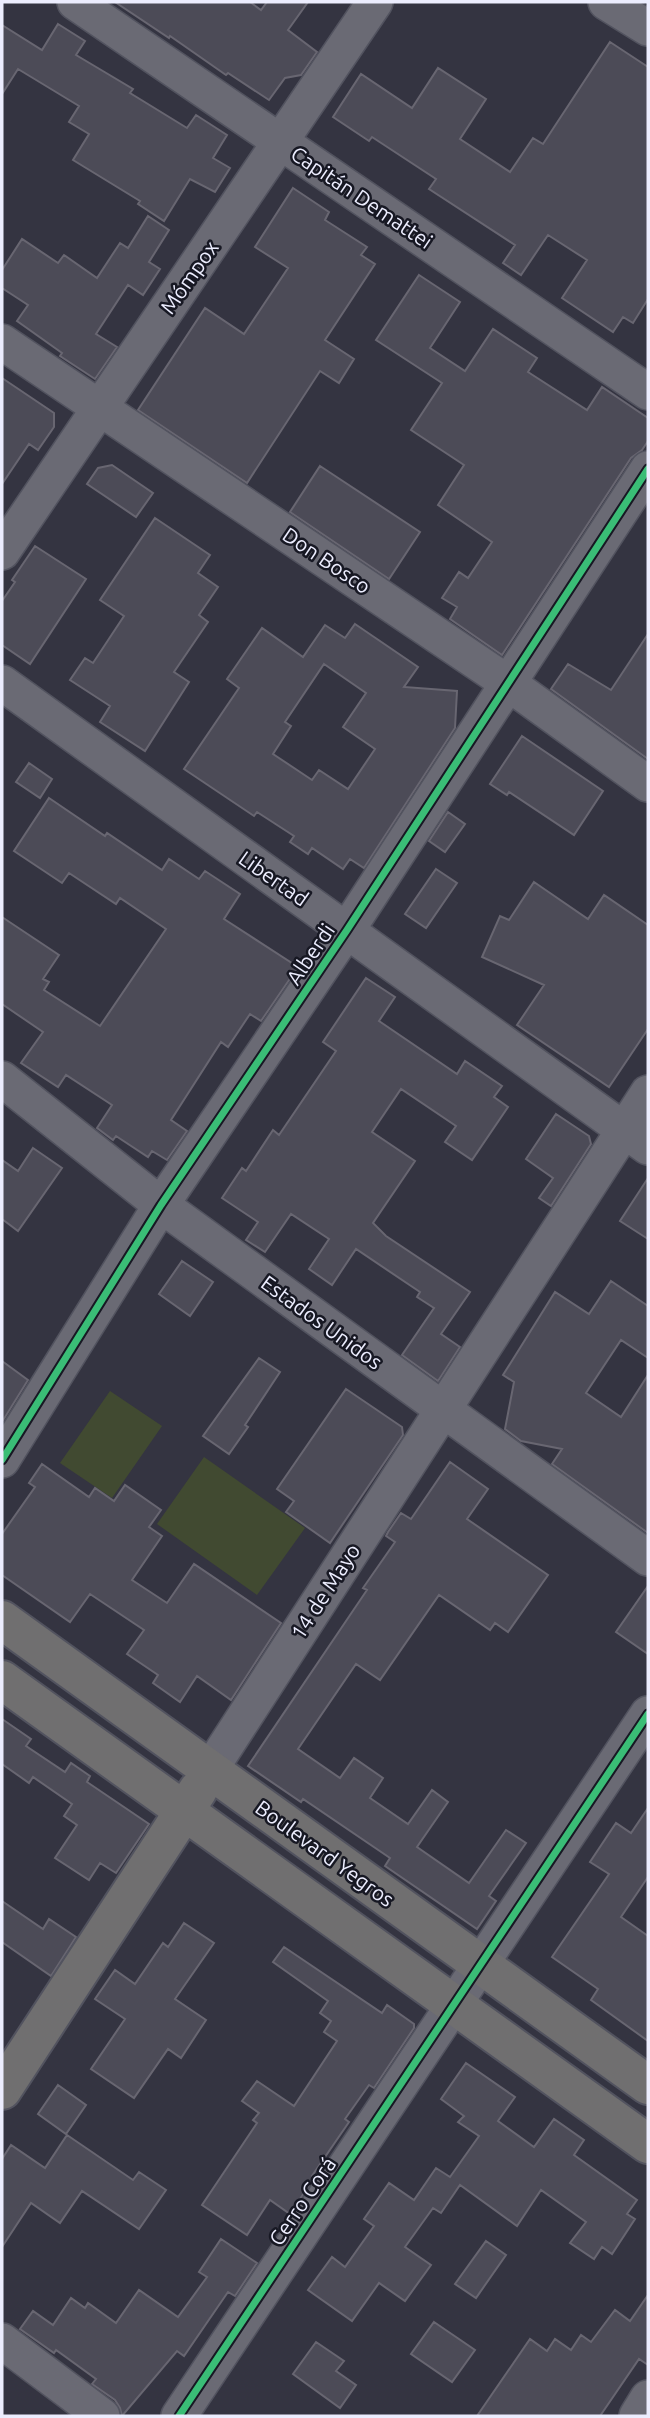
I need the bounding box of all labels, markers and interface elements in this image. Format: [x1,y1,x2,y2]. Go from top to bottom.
street label: Capitán Demattei [287,141,437,253]
street label: Mómpox [155,236,223,318]
street label: Don Bosco [279,522,375,598]
street label: Libertad [235,846,313,910]
street label: Alberdi [281,919,339,989]
street label: Estados Unidos [257,1270,387,1374]
street label: 14 de Mayo [285,1539,365,1643]
street label: Boulevard Yegros [251,1795,399,1911]
street label: Cerro Corá [264,2152,340,2250]

